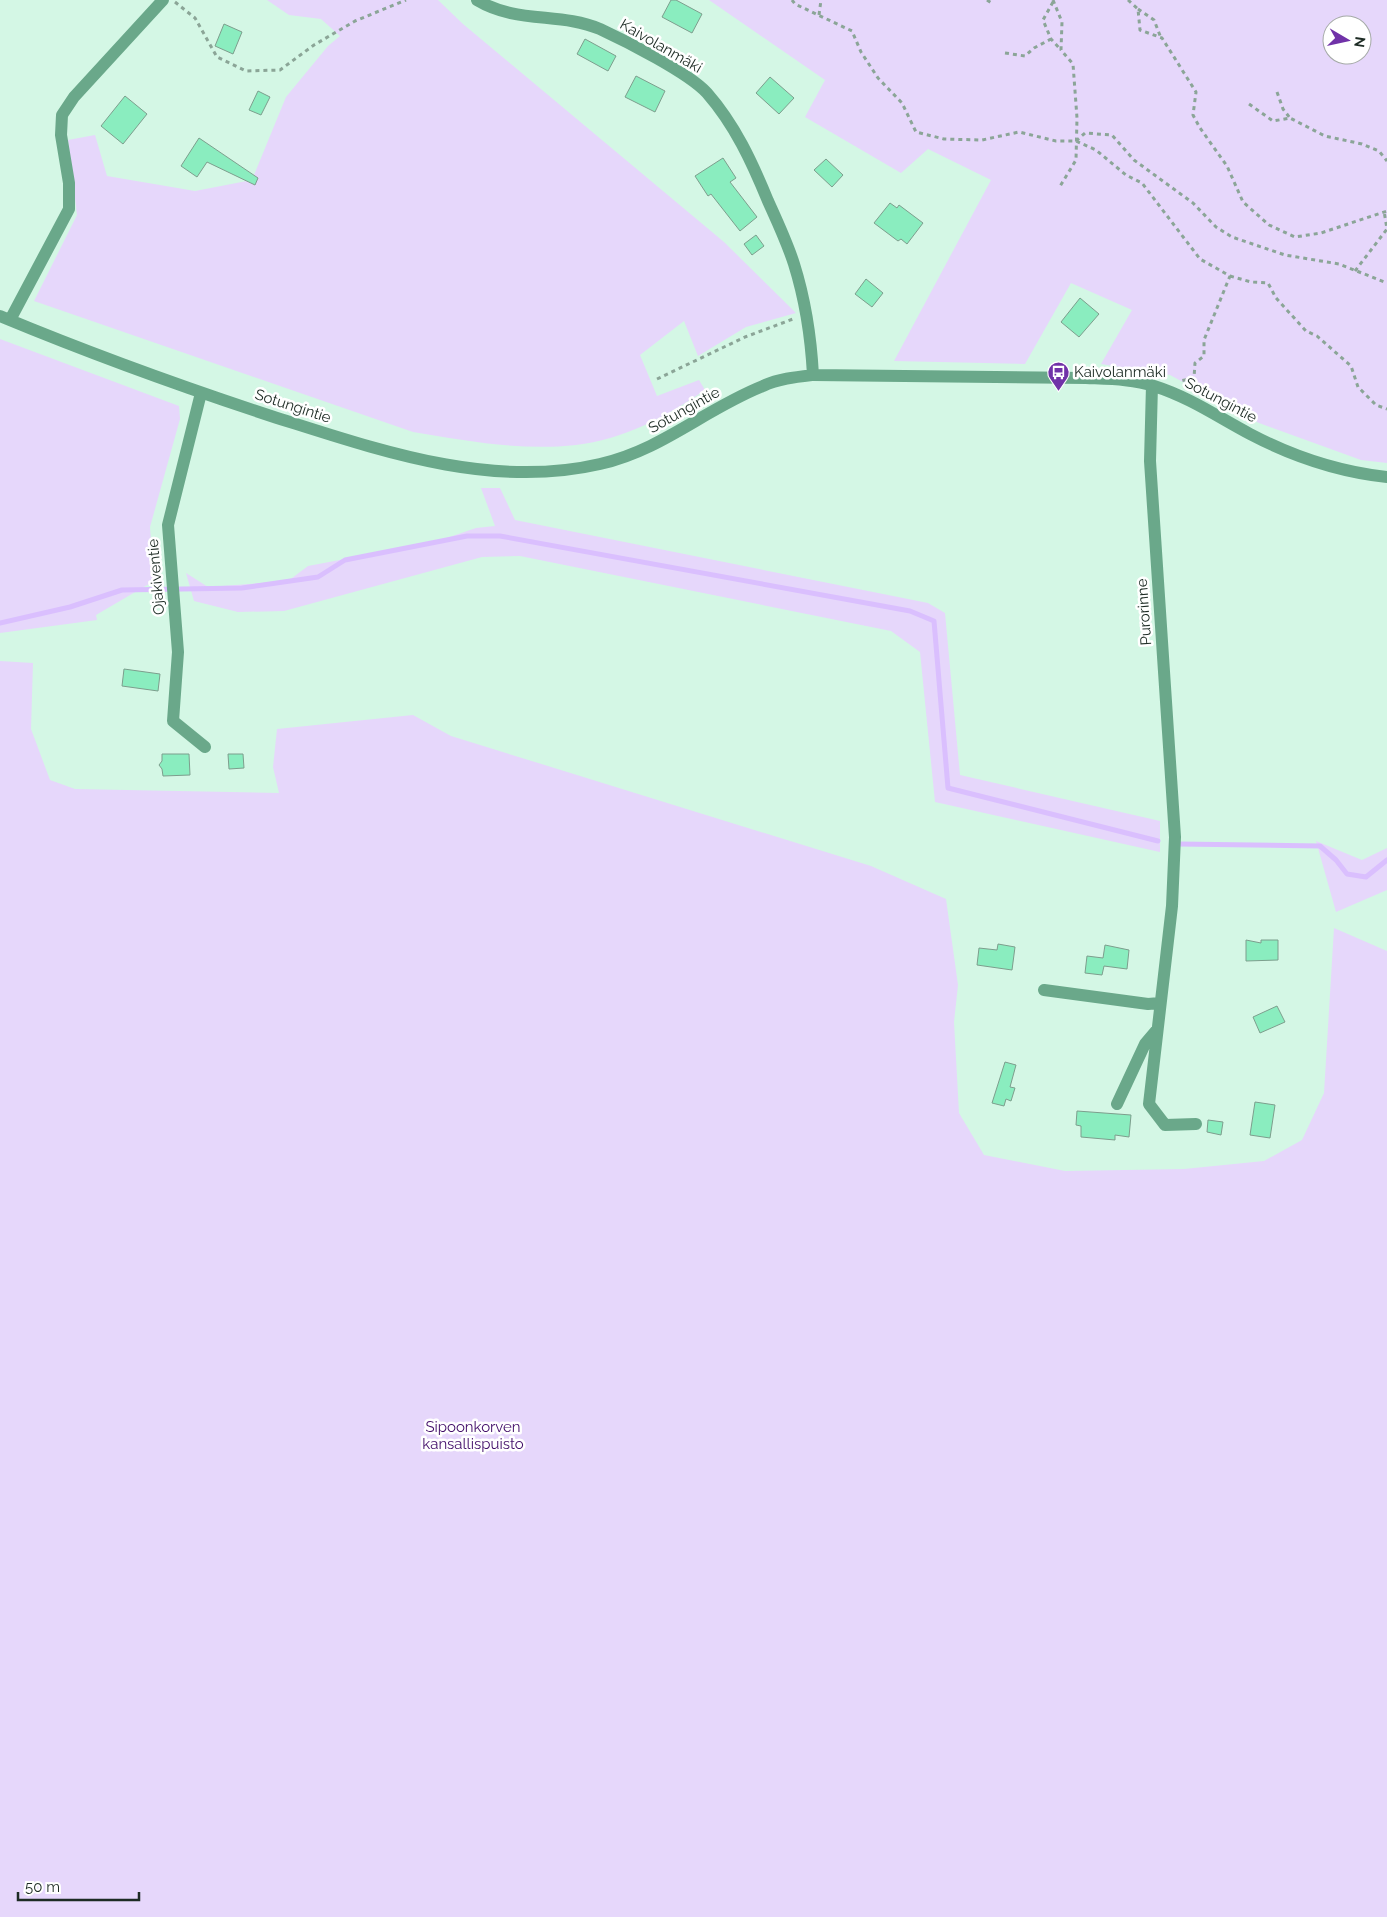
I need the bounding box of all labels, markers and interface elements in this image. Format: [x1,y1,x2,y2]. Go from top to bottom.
street label: Kaivolanmäki [617,15,705,77]
north arrow [1322,15,1372,65]
text: N [1351,36,1369,49]
bus stop icon: Kaivolanmäki [1046,360,1070,391]
place label: Kaivolanmäki [1074,363,1166,381]
street label: Sotungintie [1182,374,1260,427]
street label: Sotungintie [645,383,723,437]
street label: Sotungintie [253,385,333,427]
street label: Ojakiventie [144,538,168,616]
street label: Purorinne [1133,578,1155,646]
park label: Sipoonkorven kansallispuisto [422,1418,524,1453]
scale bar [18,1870,139,1902]
text: 50 m [25,1878,60,1896]

